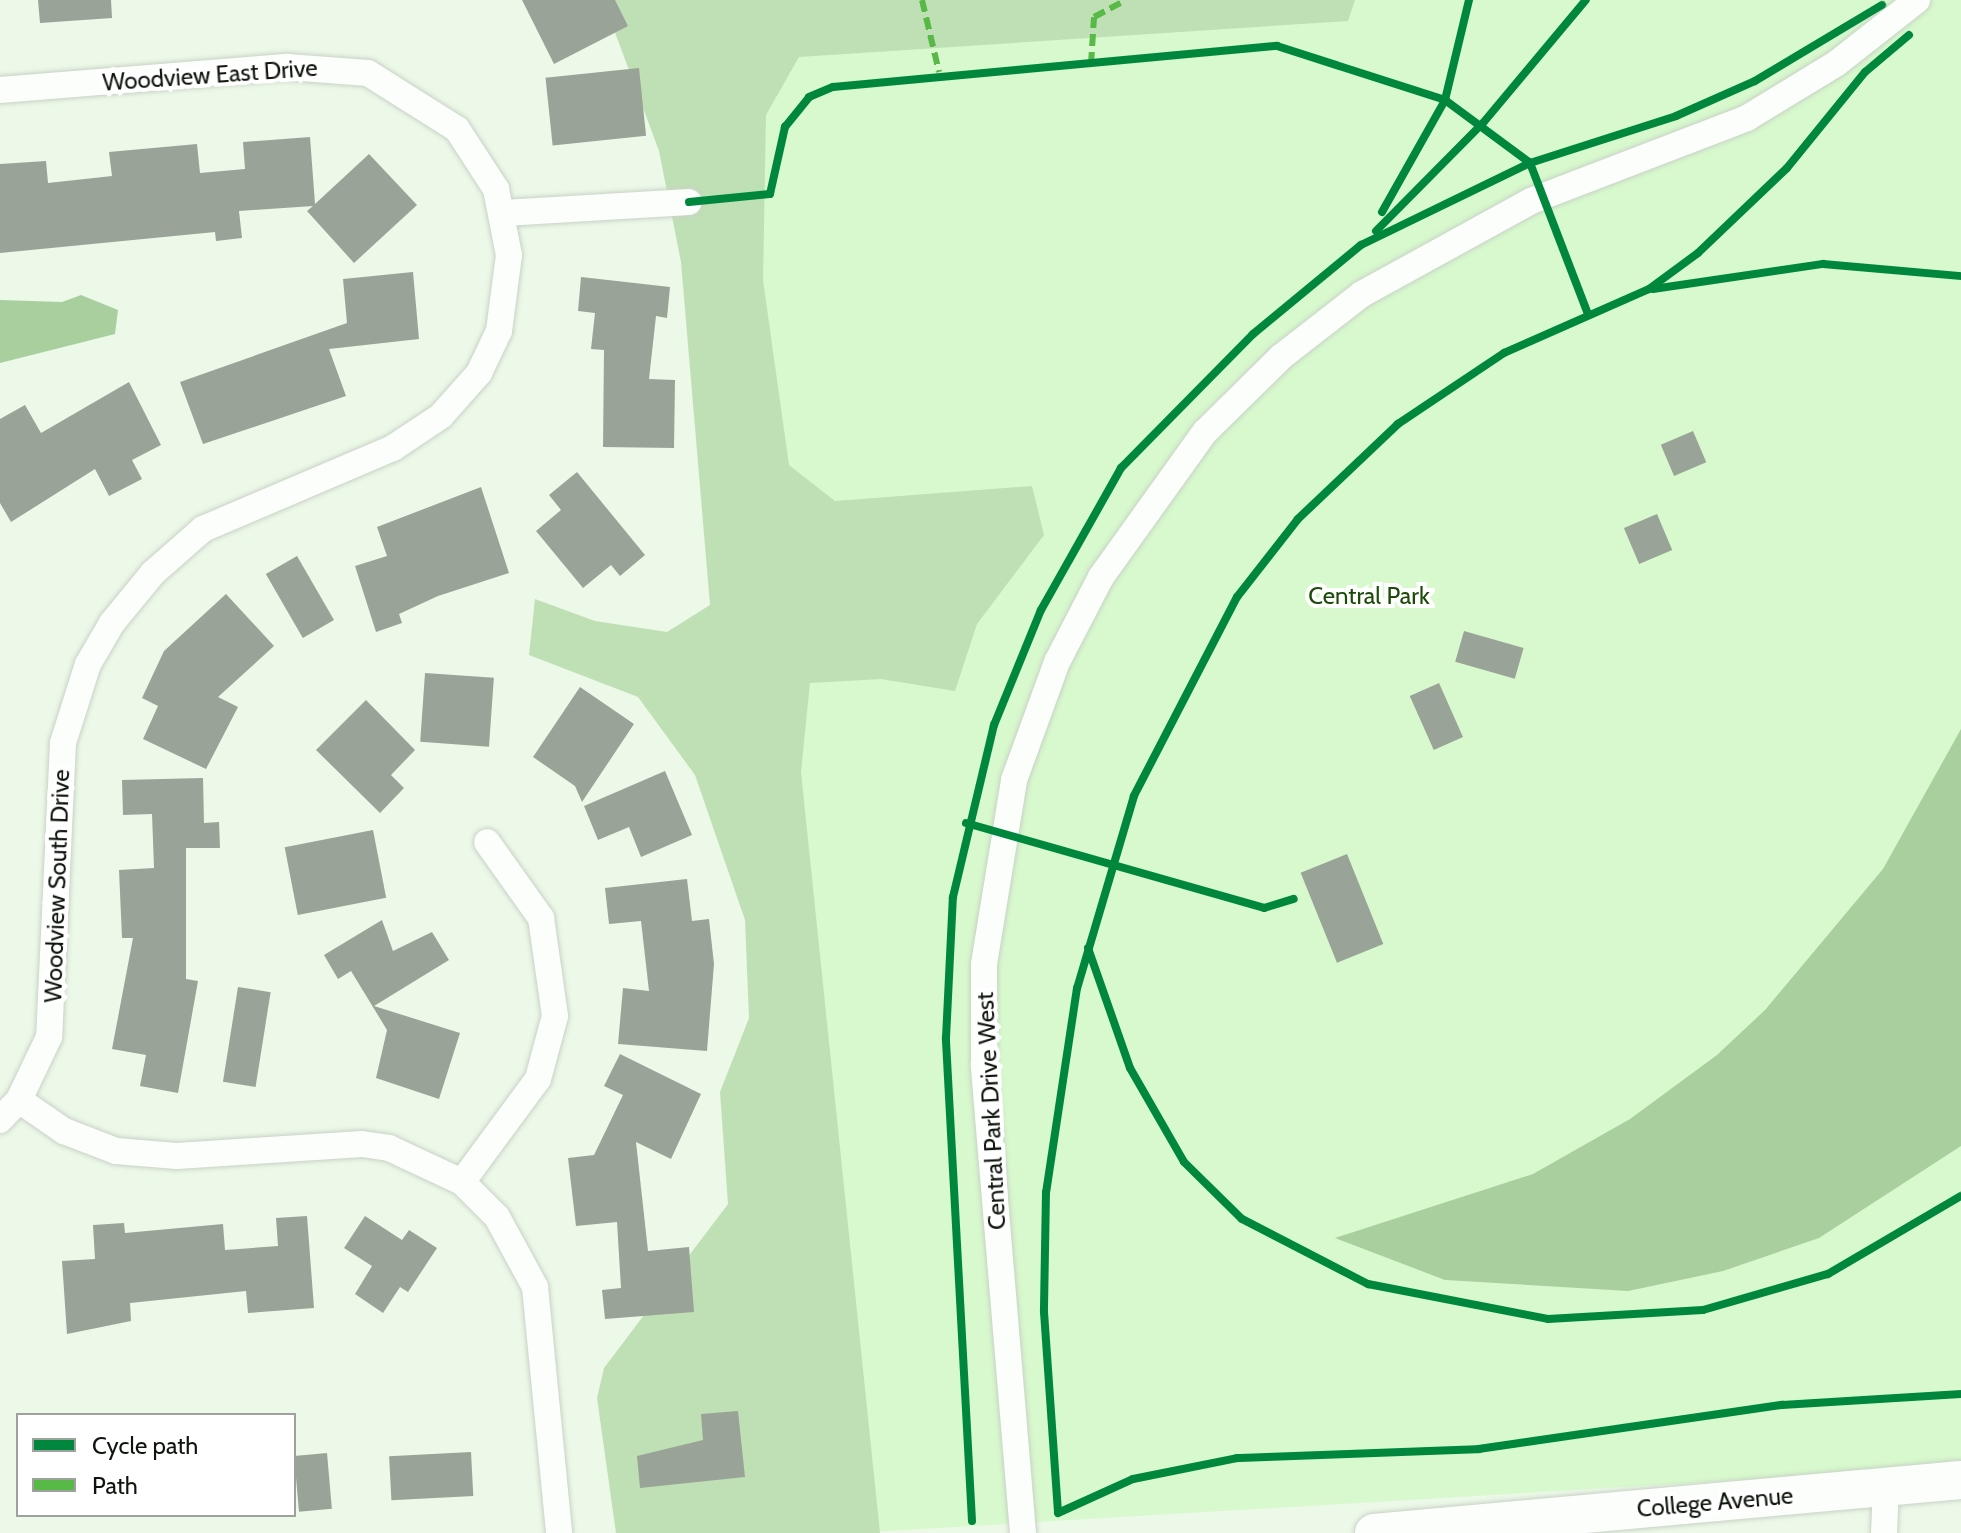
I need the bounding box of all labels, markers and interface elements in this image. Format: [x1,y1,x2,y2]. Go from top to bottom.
street label: Woodview East Drive [101,53,319,97]
park label: Central Park [1308,582,1430,610]
street label: Woodview South Drive [39,769,75,1003]
street label: Central Park Drive West [970,991,1012,1231]
legend [16,1413,296,1517]
text: Cycle path [92,1431,198,1460]
text: Path [92,1471,138,1500]
street label: College Avenue [1636,1481,1794,1523]

